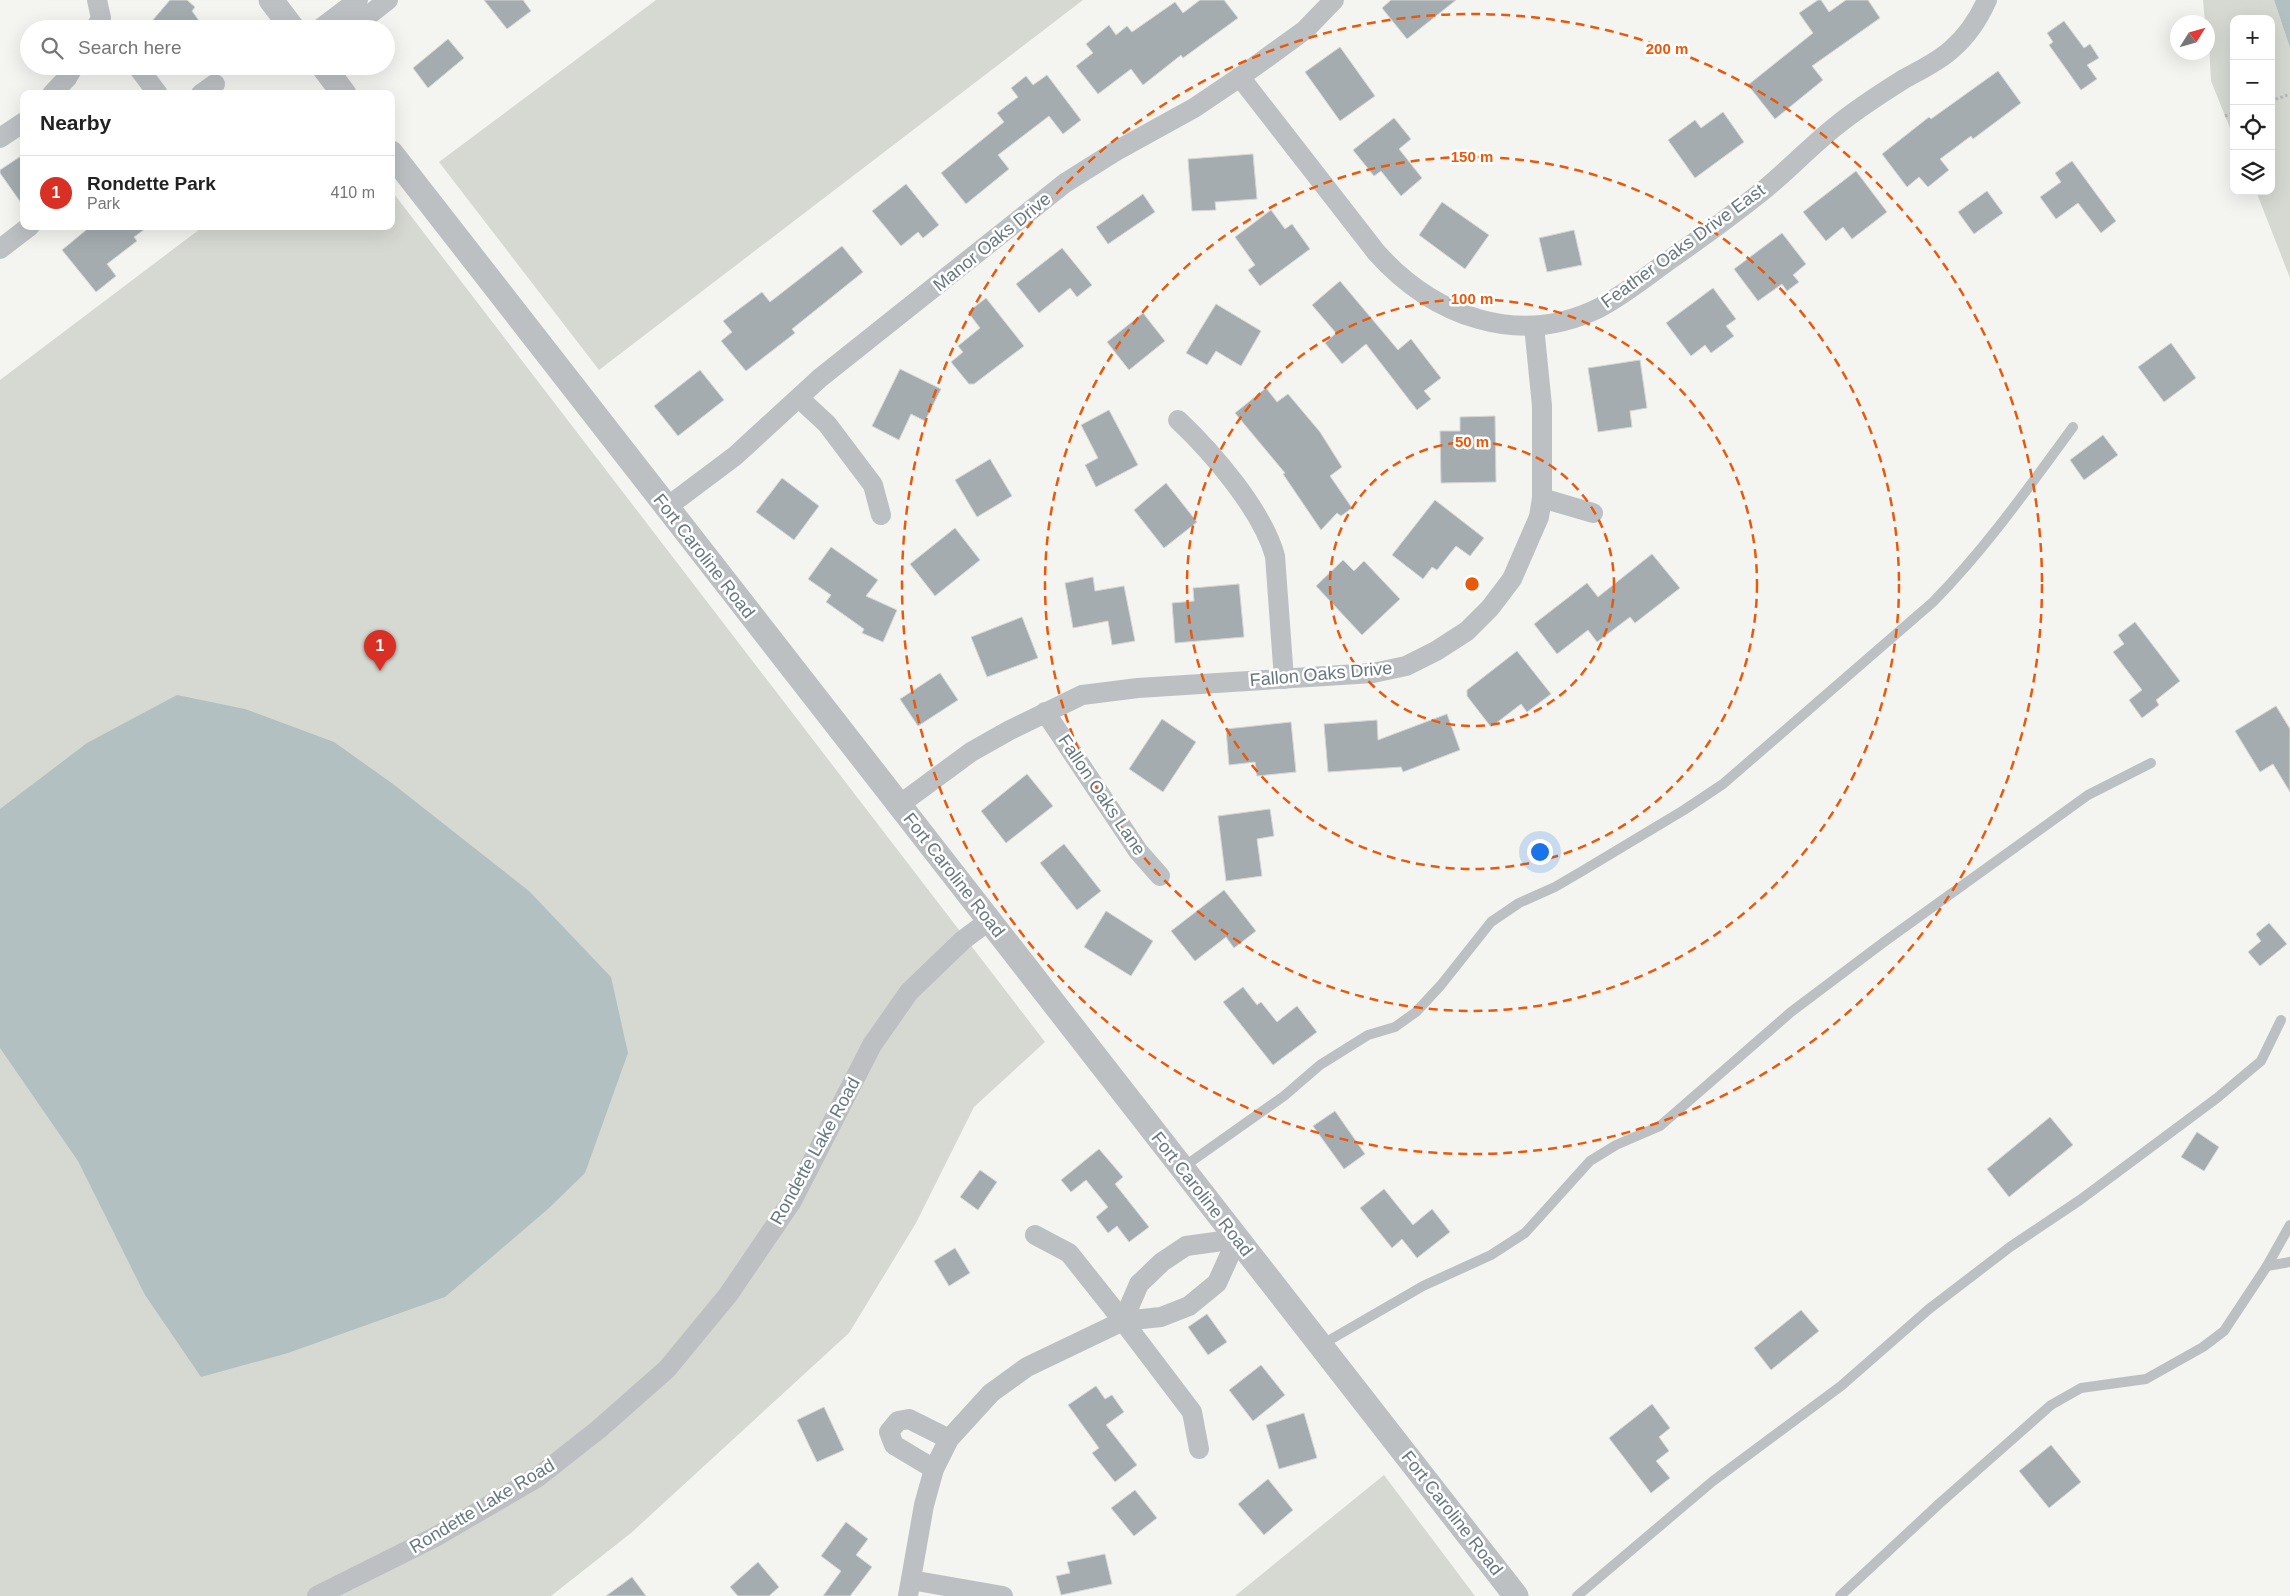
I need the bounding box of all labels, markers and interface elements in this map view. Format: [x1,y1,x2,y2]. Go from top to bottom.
north arrow [2170,15,2215,60]
map controls [2230,15,2275,195]
button: + [2230,15,2275,60]
search box [20,20,395,75]
icon: search [38,34,66,62]
text: Search here [78,37,182,58]
text: 200 m [1646,40,1688,57]
button: − [2230,60,2275,105]
button: locate [2230,105,2275,150]
text: Nearby [40,111,111,134]
text: 150 m [1451,148,1493,165]
button: layers [2230,150,2275,195]
text: Rondette Park [87,173,216,194]
street label: Feather Oaks Drive East [1597,180,1769,312]
text: 1 [52,184,60,201]
text: 410 m [331,184,375,201]
street label: Manor Oaks Drive [929,189,1055,295]
text: Park [87,195,120,212]
text: 100 m [1451,290,1493,307]
text: 50 m [1455,433,1489,450]
street label: Fort Caroline Road [649,490,759,622]
centre of rings [1463,575,1481,593]
pin: 1 [364,630,396,671]
street label: Fallon Oaks Drive [1249,658,1393,690]
street label: Fallon Oaks Lane [1054,731,1150,859]
street label: Fort Caroline Road [899,809,1009,941]
your location [1527,839,1553,865]
street label: Rondette Lake Road [766,1074,864,1228]
street label: Fort Caroline Road [1147,1128,1257,1260]
street label: Fort Caroline Road [1397,1447,1507,1579]
street label: Rondette Lake Road [406,1455,558,1557]

